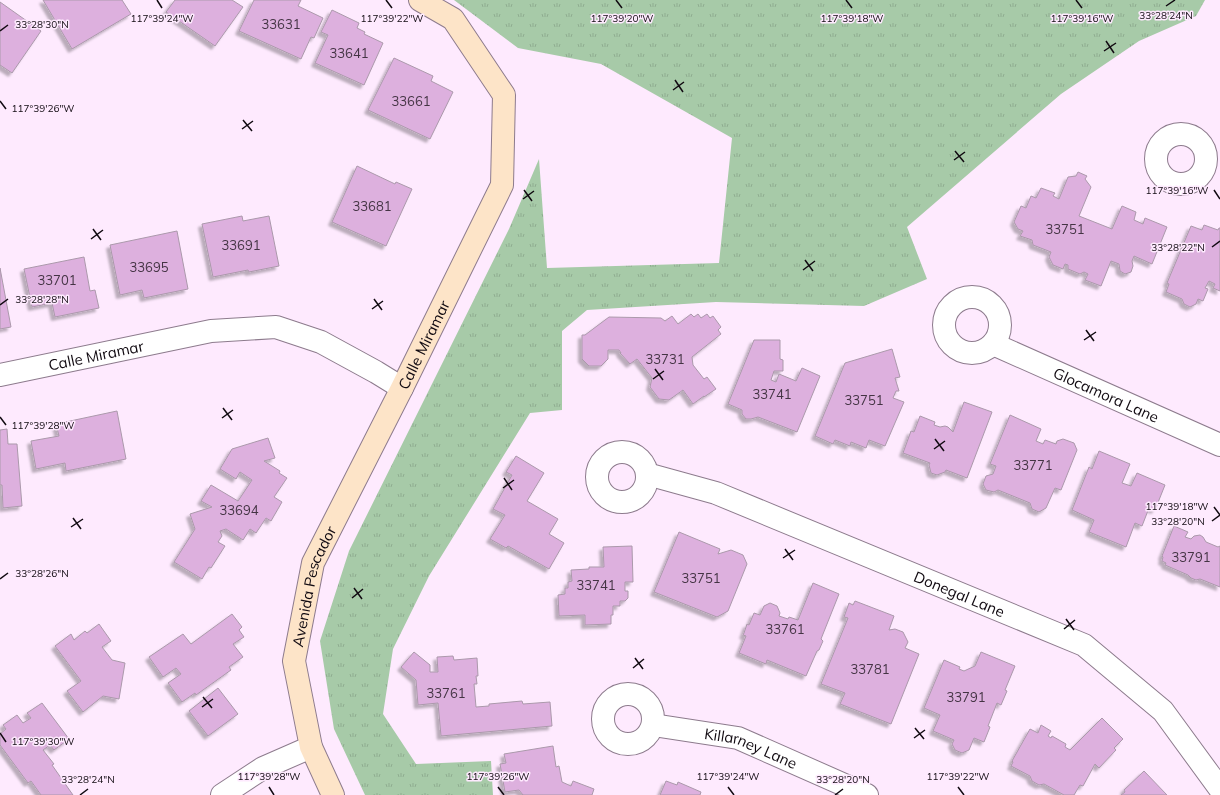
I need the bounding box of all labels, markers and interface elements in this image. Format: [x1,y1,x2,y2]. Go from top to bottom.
text: 33°28'24"N [1139,9,1193,22]
text: 117°39'24"W [131,12,193,25]
text: 117°39'22"W [361,12,423,25]
text: 117°39'20"W [591,12,653,25]
text: 117°39'18"W [821,12,883,25]
text: 117°39'16"W [1051,12,1113,25]
house number: 33631 [261,16,301,32]
text: 33°28'30"N [15,18,69,31]
house number: 33641 [329,45,369,61]
house number: 33661 [391,93,431,109]
text: 117°39'26"W [12,102,74,115]
text: 117°39'16"W [1146,184,1208,197]
house number: 33681 [352,198,392,214]
house number: 33751 [1045,221,1085,237]
house number: 33691 [221,237,261,253]
text: 33°28'22"N [1151,241,1205,254]
house number: 33695 [129,259,169,275]
house number: 33701 [37,272,77,288]
text: 33°28'28"N [15,293,69,306]
street label: Calle Miramar [393,297,454,392]
street label: Calle Miramar [47,336,146,374]
house number: 33731 [645,351,685,367]
street label: Glocamora Lane [1050,363,1162,426]
house number: 33741 [752,386,792,402]
house number: 33751 [844,392,884,408]
text: 117°39'28"W [12,419,74,432]
house number: 33771 [1013,457,1053,473]
text: 117°39'18"W [1146,500,1208,513]
house number: 33694 [219,502,259,518]
text: 33°28'20"N [1151,515,1205,528]
street label: Avenida Pescador [287,522,340,648]
house number: 33791 [1171,549,1211,565]
street label: Donegal Lane [911,566,1008,621]
text: 33°28'26"N [15,567,69,580]
house number: 33751 [681,570,721,586]
house number: 33741 [576,577,616,593]
house number: 33761 [765,621,805,637]
house number: 33781 [850,661,890,677]
house number: 33761 [426,685,466,701]
house number: 33791 [946,689,986,705]
street label: Killarney Lane [703,723,800,772]
text: 117°39'30"W [12,735,74,748]
text: 117°39'28"W [238,770,300,783]
text: 117°39'26"W [467,770,529,783]
text: 117°39'24"W [697,770,759,783]
text: 117°39'22"W [927,770,989,783]
text: 33°28'24"N [61,773,115,786]
text: 33°28'20"N [816,773,870,786]

